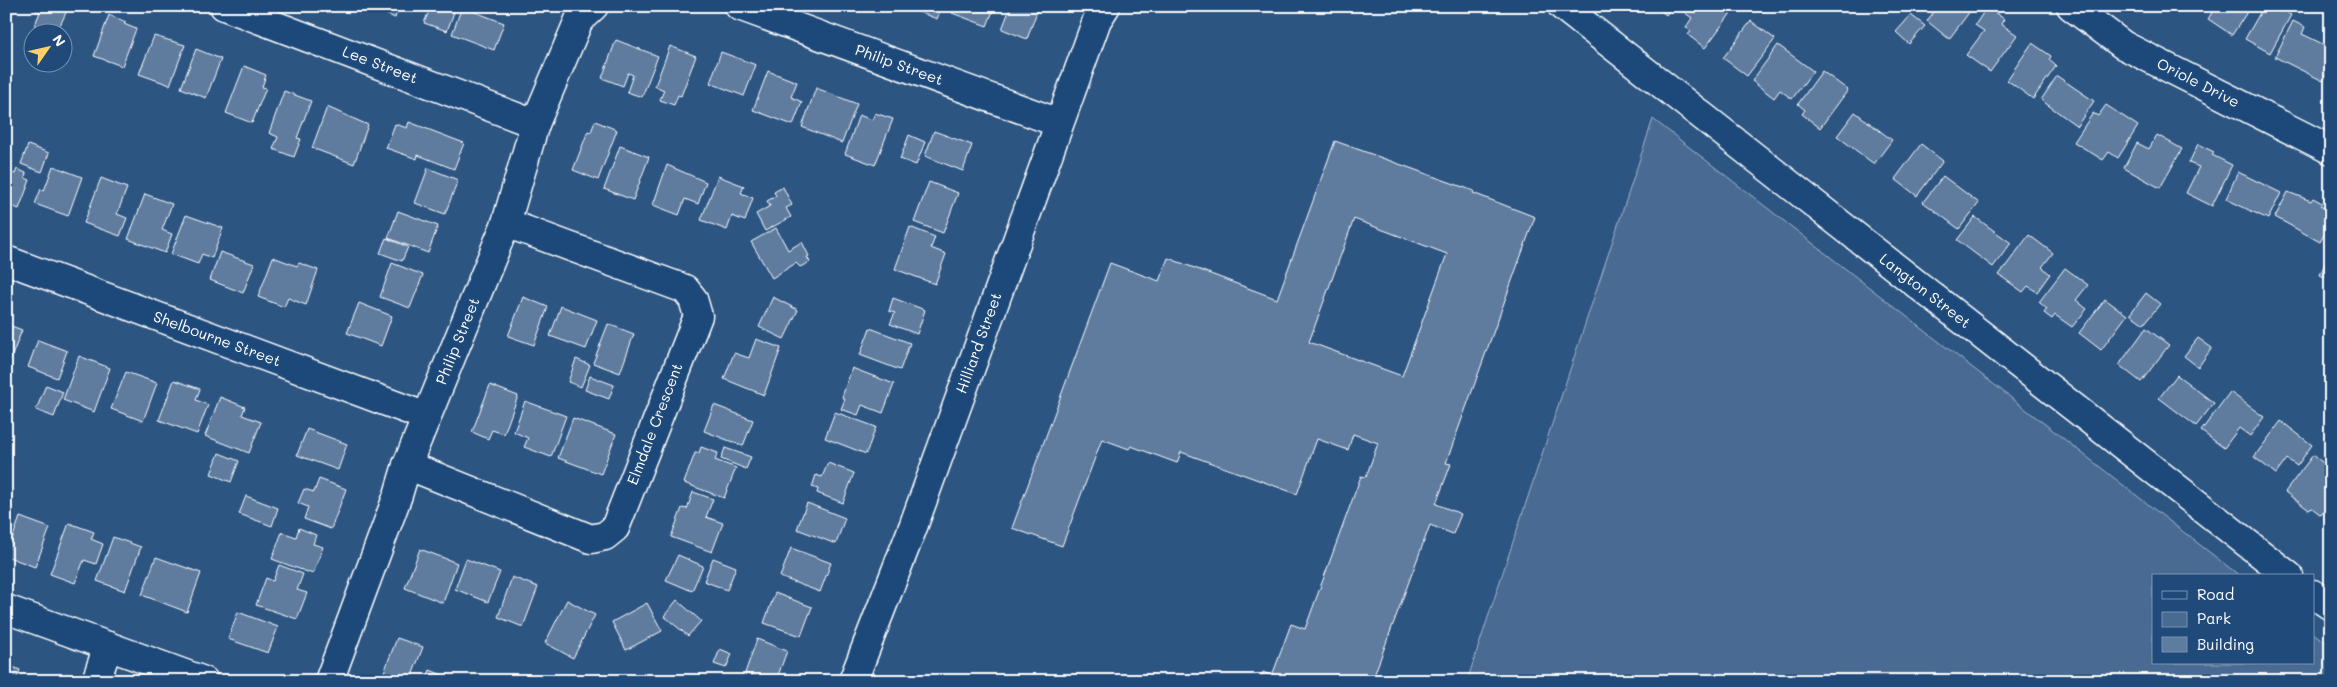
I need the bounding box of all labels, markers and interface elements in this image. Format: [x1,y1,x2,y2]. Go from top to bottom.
north arrow [22,22,72,72]
text: N [48,31,70,50]
street label: Philip Street [853,39,946,89]
street label: Lee Street [340,41,421,88]
street label: Oriole Drive [2154,53,2243,112]
street label: Langton Street [1876,248,1975,332]
street label: Hilliard Street [950,289,1006,396]
street label: Philip Street [430,294,484,387]
street label: Shelbourne Street [151,306,284,370]
street label: Elmdale Crescent [622,360,686,487]
legend [2152,574,2314,664]
text: Road [2197,584,2234,604]
text: Park [2197,608,2231,628]
text: Building [2197,634,2254,654]

